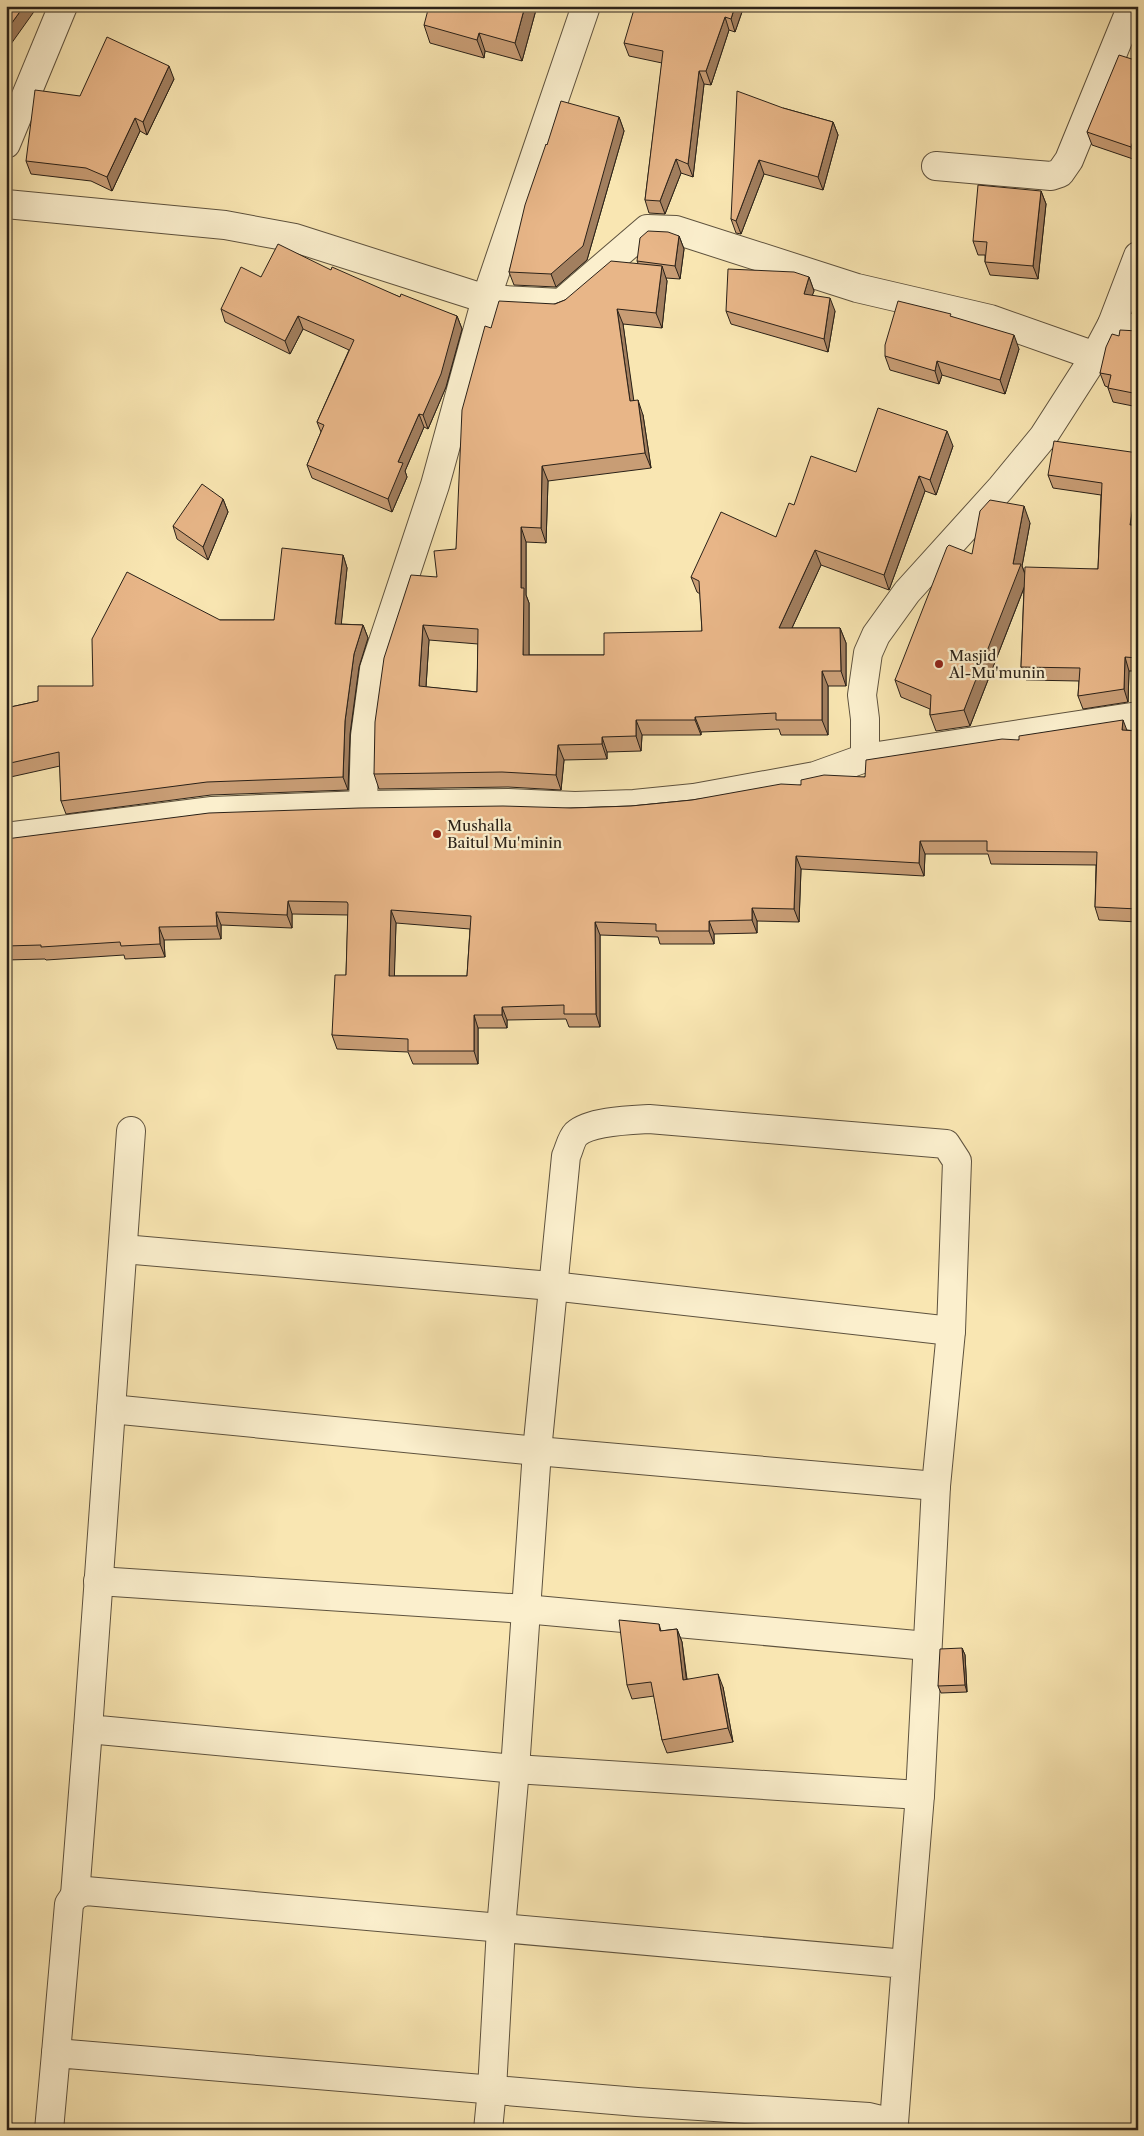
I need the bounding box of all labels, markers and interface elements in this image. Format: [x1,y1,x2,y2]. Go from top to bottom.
place label: Masjid Al-Mu'munin [948,646,1046,682]
marker: Masjid Al-Mu'munin [933,658,945,670]
place label: Mushalla Baitul Mu'minin [447,816,563,852]
marker: Mushalla Baitul Mu'minin [431,828,443,840]

